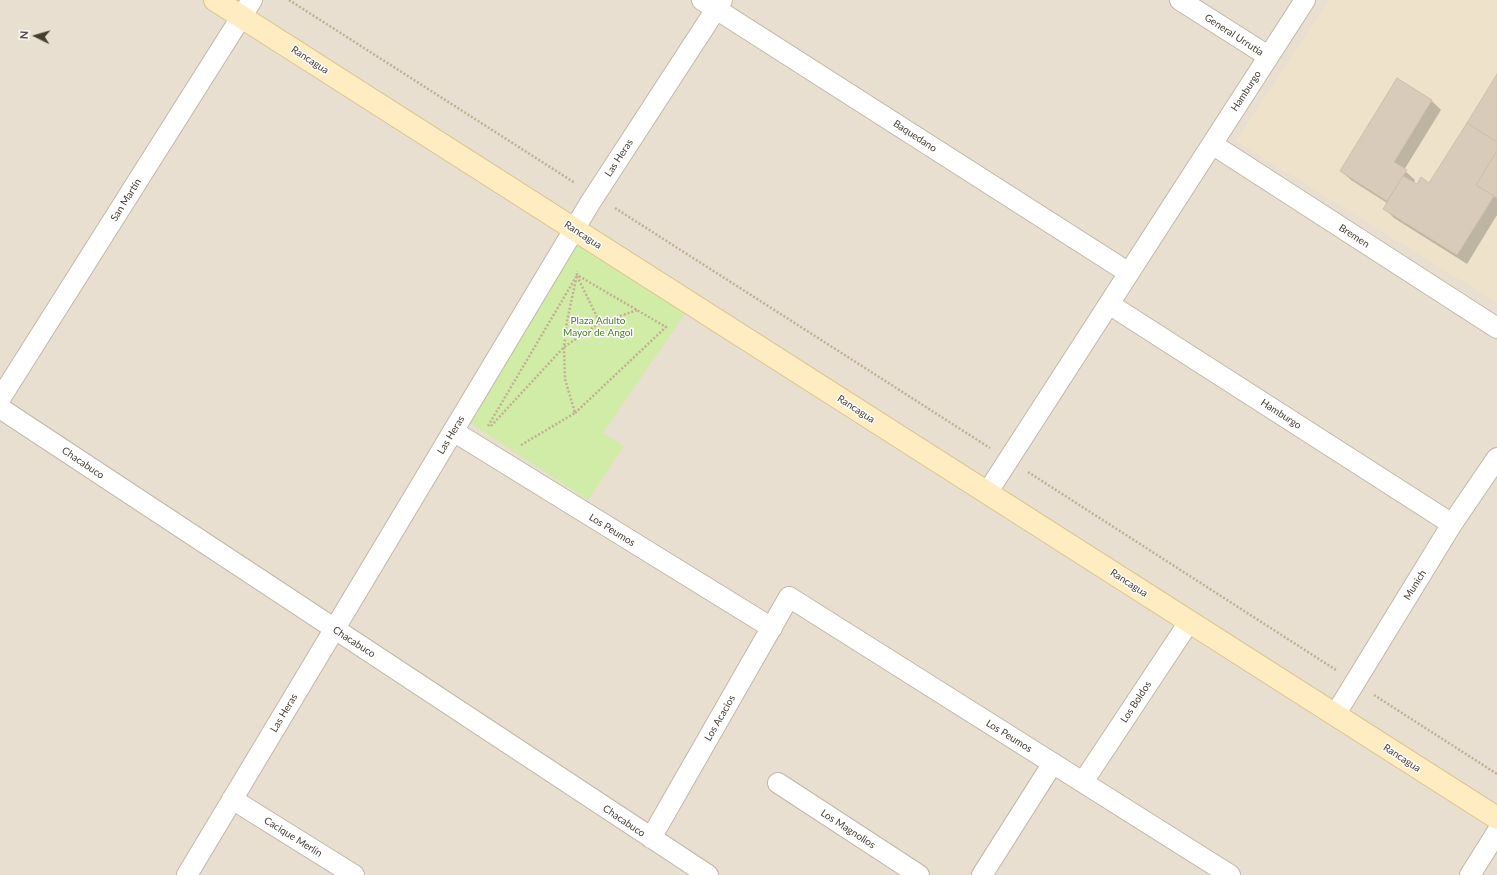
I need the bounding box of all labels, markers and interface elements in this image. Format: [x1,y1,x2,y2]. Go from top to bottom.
street label: General Urrutia [1202,11,1266,59]
north arrow [16,16,56,56]
text: N [17,30,30,40]
street label: Rancagua [289,43,331,77]
street label: Hamburgo [1228,68,1264,114]
street label: Baquedano [891,117,939,155]
street label: Las Heras [602,137,636,179]
street label: San Martín [108,176,144,224]
street label: Rancagua [562,218,604,252]
street label: Bremen [1336,222,1372,250]
park label: Plaza Adulto Mayor de Angol [563,315,633,338]
street label: Rancagua [835,392,877,426]
street label: Hamburgo [1258,396,1304,432]
street label: Las Heras [435,414,467,456]
street label: Chacabuco [60,444,106,482]
street label: Los Peumos [587,511,637,549]
street label: Rancagua [1108,566,1150,600]
street label: Munich [1401,568,1429,602]
street label: Chacabuco [330,624,378,660]
street label: Los Boldos [1118,679,1154,725]
street label: Las Heras [268,692,300,734]
street label: Los Acacios [702,693,738,743]
street label: Los Peumos [984,717,1034,755]
street label: Rancagua [1381,741,1423,775]
street label: Chacabuco [601,802,647,840]
street label: Los Magnolios [818,807,878,851]
street label: Cacique Merlín [262,814,324,860]

